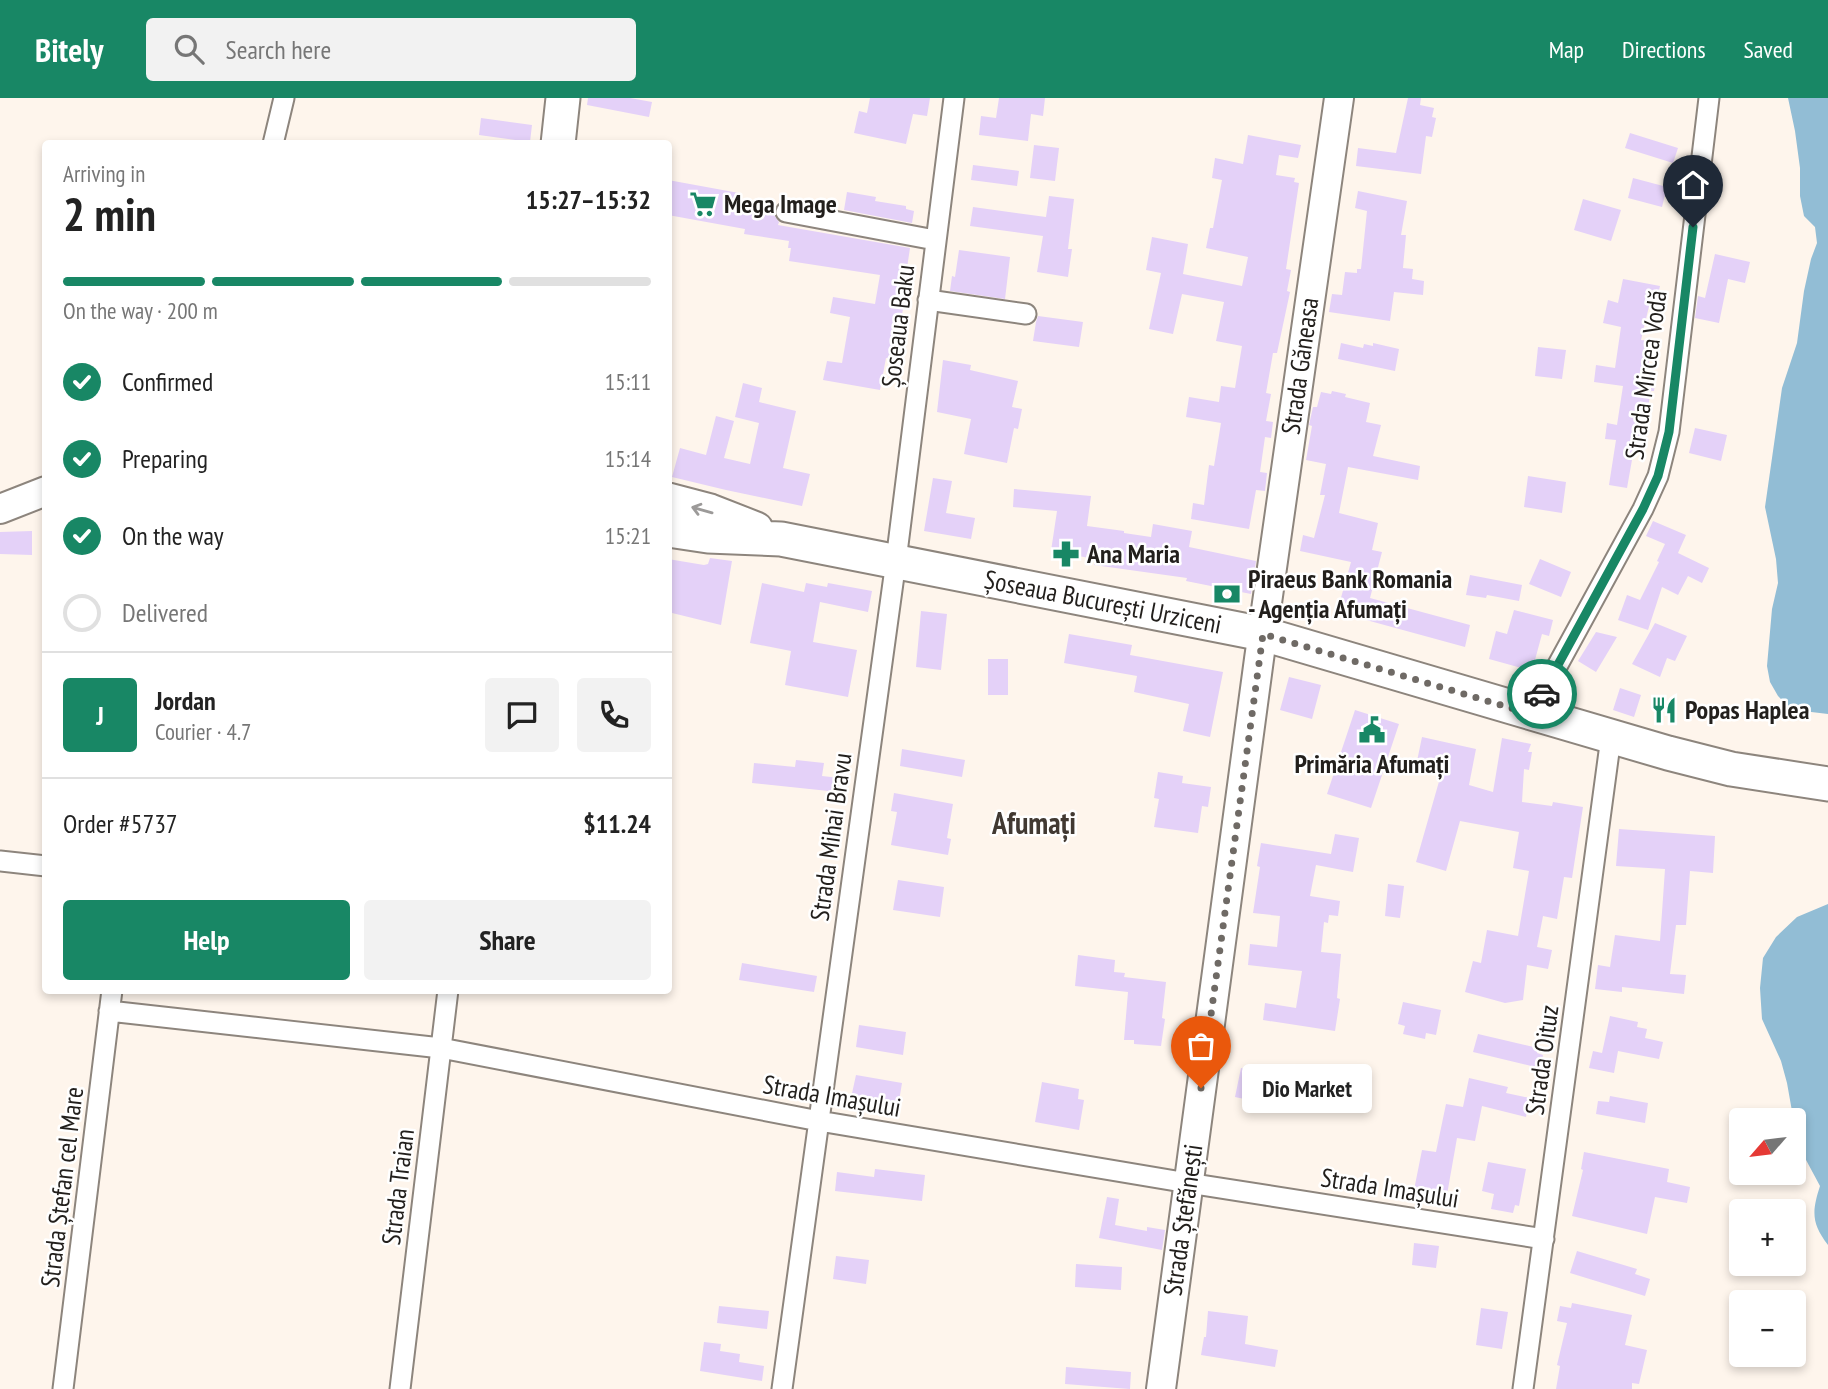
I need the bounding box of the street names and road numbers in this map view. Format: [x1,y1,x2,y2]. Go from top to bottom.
street label: Șoseaua Baku [874,263,921,389]
street label: Strada Mircea Vodă [1617,288,1674,462]
street label: Strada Găneasa [1274,295,1325,437]
street label: Șoseaua București Urziceni [982,562,1224,641]
street label: Strada Mihai Bravu [802,751,859,923]
street label: Strada Oituz [1517,1003,1566,1117]
street label: Strada Imașului [761,1067,904,1124]
street label: Strada Ștefan cel Mare [33,1085,90,1289]
street label: Strada Traian [374,1127,421,1247]
street label: Strada Ștefănești [1156,1142,1209,1298]
street label: Strada Imașului [1319,1160,1462,1215]

